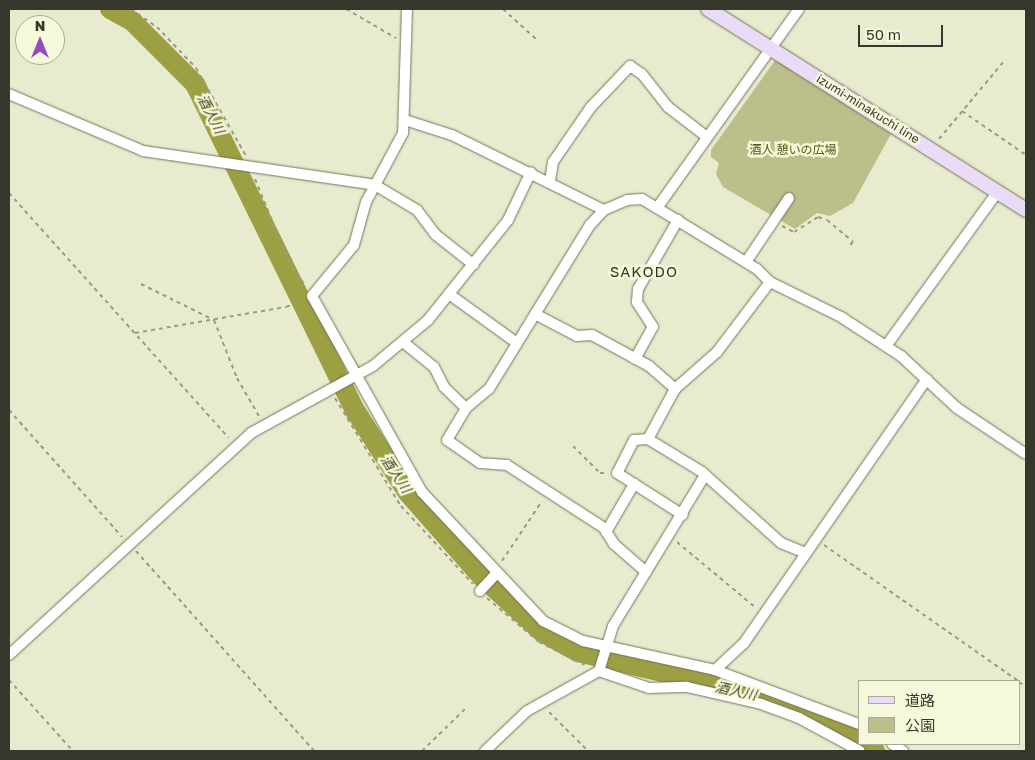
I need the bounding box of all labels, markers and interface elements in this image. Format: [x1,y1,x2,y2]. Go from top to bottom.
north arrow [15,15,65,65]
scale bar [860,15,945,47]
text: N [35,17,45,34]
text: 50 m [866,25,901,43]
street label: izumi-minakuchi line [814,71,922,147]
water label: 酒人川 [194,91,228,137]
park label: 酒人 憩いの広場 [750,143,836,157]
district label: SAKODO [609,263,679,281]
water label: 酒人川 [377,452,415,496]
water label: 酒人川 [714,678,758,704]
legend [858,680,1020,745]
text: 道路 [905,691,935,709]
text: 公園 [905,716,935,734]

